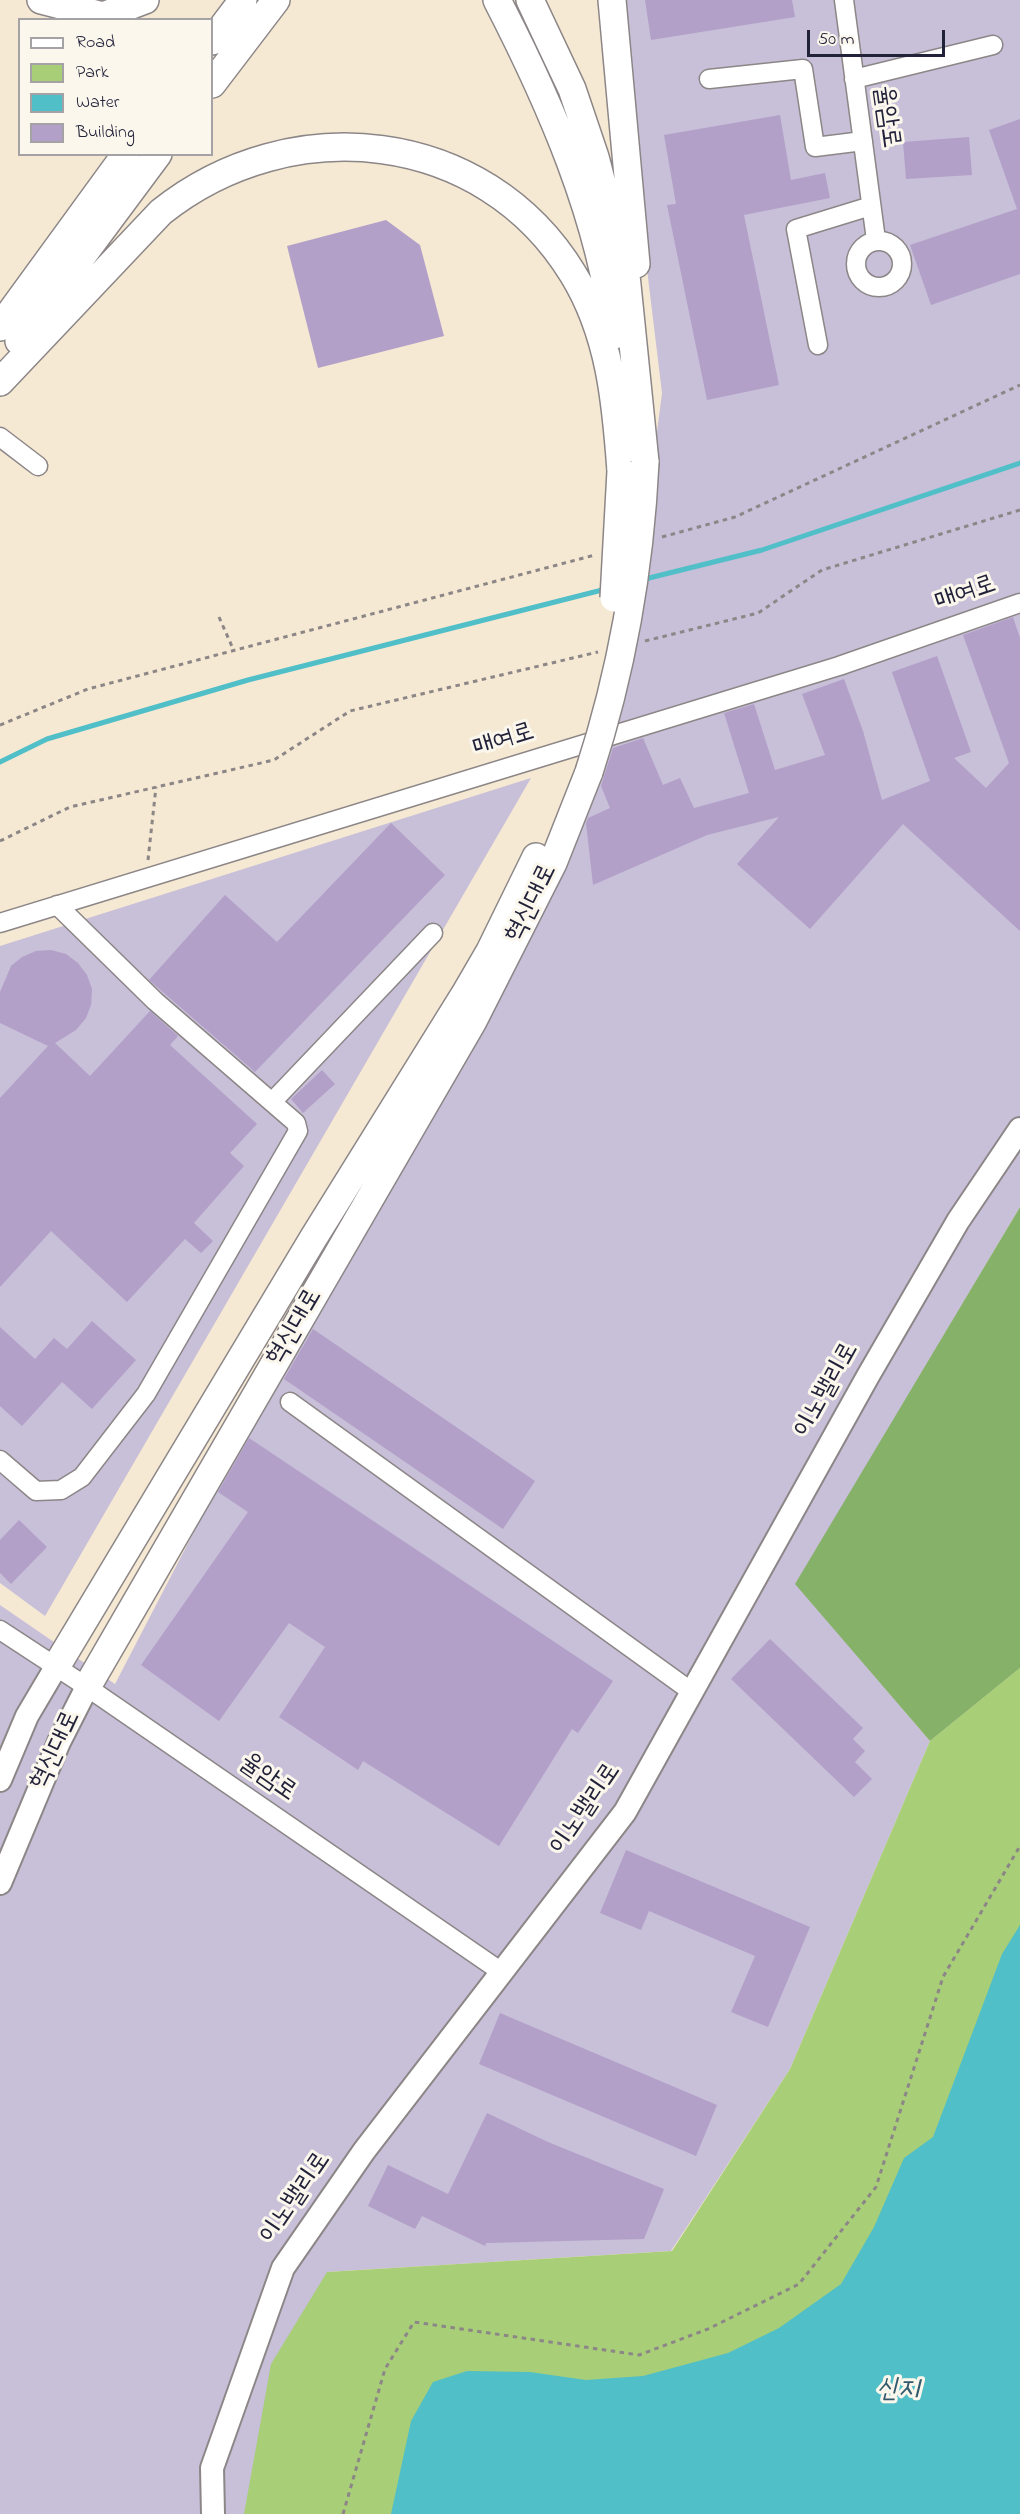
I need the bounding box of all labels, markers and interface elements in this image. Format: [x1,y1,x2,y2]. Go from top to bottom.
legend [18,18,213,156]
scale bar [810,18,948,56]
text: 50 m [818,27,855,53]
text: Road [76,30,115,56]
text: Park [76,60,109,86]
street label: 율암로 [865,84,905,150]
text: Water [76,90,119,116]
text: Building [76,120,135,146]
street label: 매여로 [931,570,1001,620]
street label: 매여로 [469,718,539,766]
street label: 혁신대로 [501,860,565,948]
street label: 혁신대로 [262,1284,330,1372]
street label: 이노밸리로 [789,1338,867,1444]
street label: 혁신대로 [25,1706,89,1796]
street label: 율암로 [232,1748,302,1810]
street label: 이노밸리로 [545,1758,629,1862]
street label: 이노밸리로 [255,2147,339,2251]
water label: 신지 [876,2376,920,2408]

